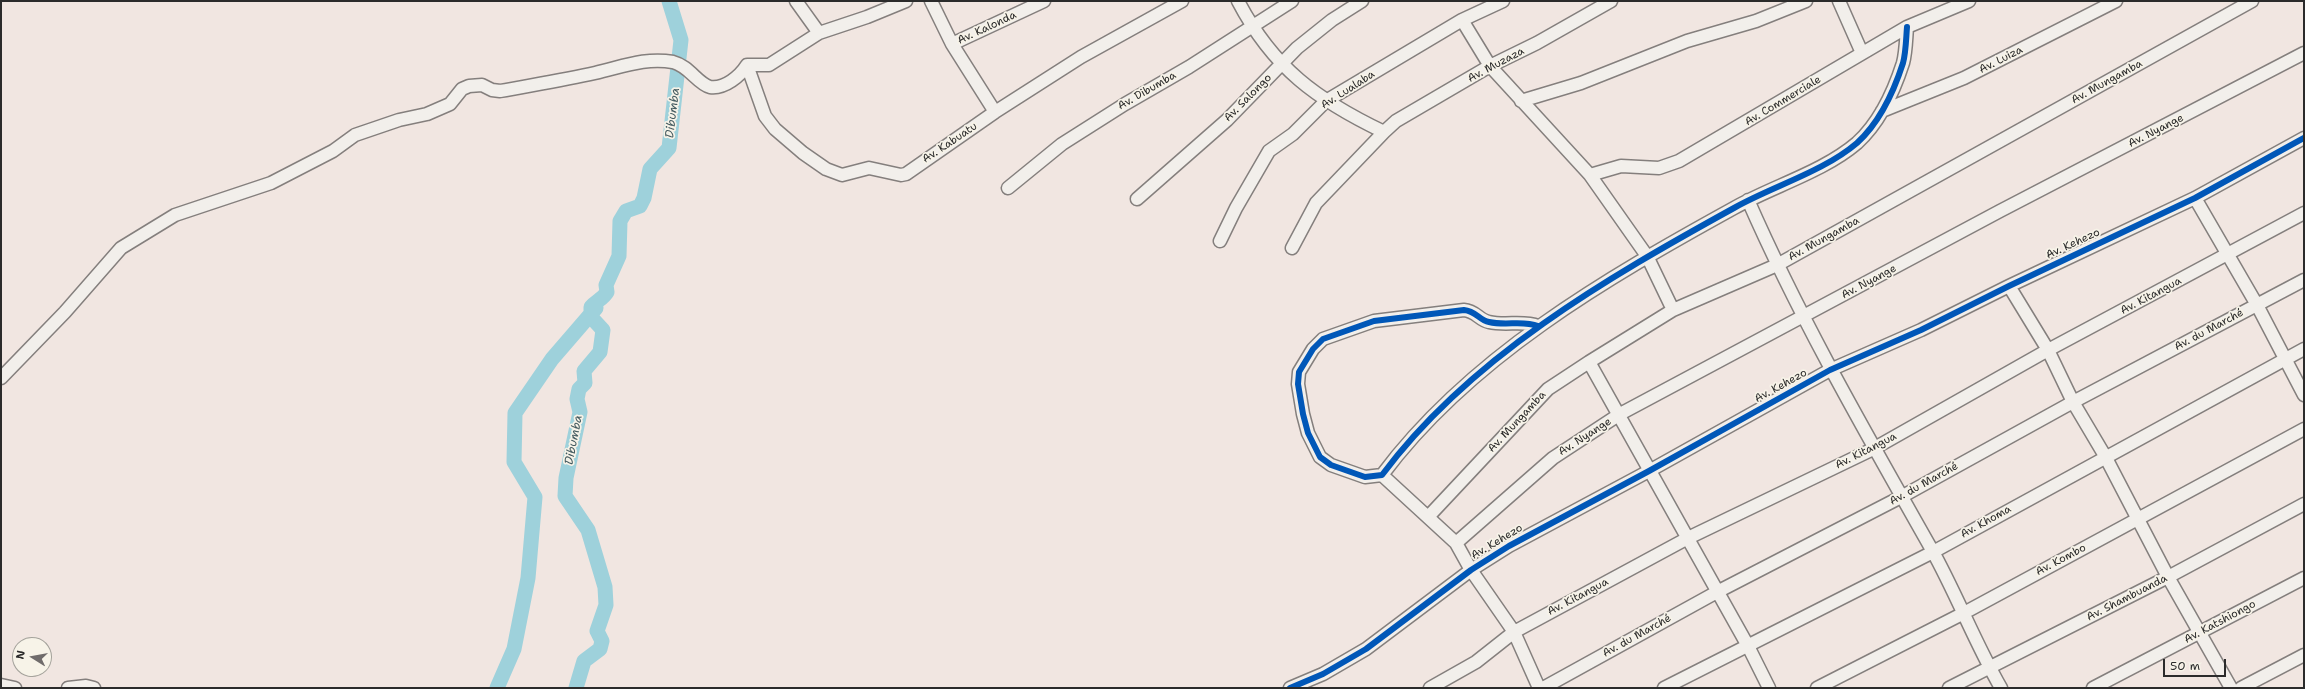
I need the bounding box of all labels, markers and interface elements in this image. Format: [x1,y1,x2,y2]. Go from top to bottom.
street label: Av. Kalonda [956,9,1018,47]
street label: Av. Luiza [1977,43,2025,77]
street label: Av. Muzaza [1465,45,1527,85]
street label: Av. Mungamba [2069,57,2145,107]
street label: Av. Lualaba [1319,68,1377,112]
street label: Av. Dibumba [1115,69,1179,113]
street label: Av. Salongo [1221,71,1275,125]
street label: Av. Commerciale [1743,73,1823,129]
water label: Dibumba [663,87,683,139]
street label: Av. Nyange [2126,111,2186,151]
street label: Av. Kabuatu [920,120,980,166]
street label: Av. Mungamba [1786,214,1862,264]
street label: Av. Kehezo [2044,226,2102,262]
street label: Av. Nyange [1839,262,1899,302]
street label: Av. Kitangua [2118,274,2184,318]
street label: Av. du Marché [2172,306,2246,354]
street label: Av. Kehezo [1753,366,1809,406]
street label: Av. Mungamba [1485,389,1549,455]
water label: Dibumba [562,414,586,466]
street label: Av. Nyange [1556,415,1614,459]
street label: Av. Kitangua [1833,430,1899,472]
street label: Av. du Marché [1887,460,1961,508]
street label: Av. Khoma [1958,503,2014,541]
street label: Av. Kehezo [1469,521,1525,563]
street label: Av. Kombo [2034,541,2088,579]
street label: Av. Shambuanda [2085,572,2169,624]
street label: Av. Kitangua [1545,575,1611,619]
street label: Av. Katshiongo [2182,598,2258,646]
street label: Av. du Marché [1600,612,1674,660]
north arrow [12,637,52,677]
text: N [13,649,29,661]
scale bar [2165,651,2228,677]
text: 50 m [2170,658,2200,674]

